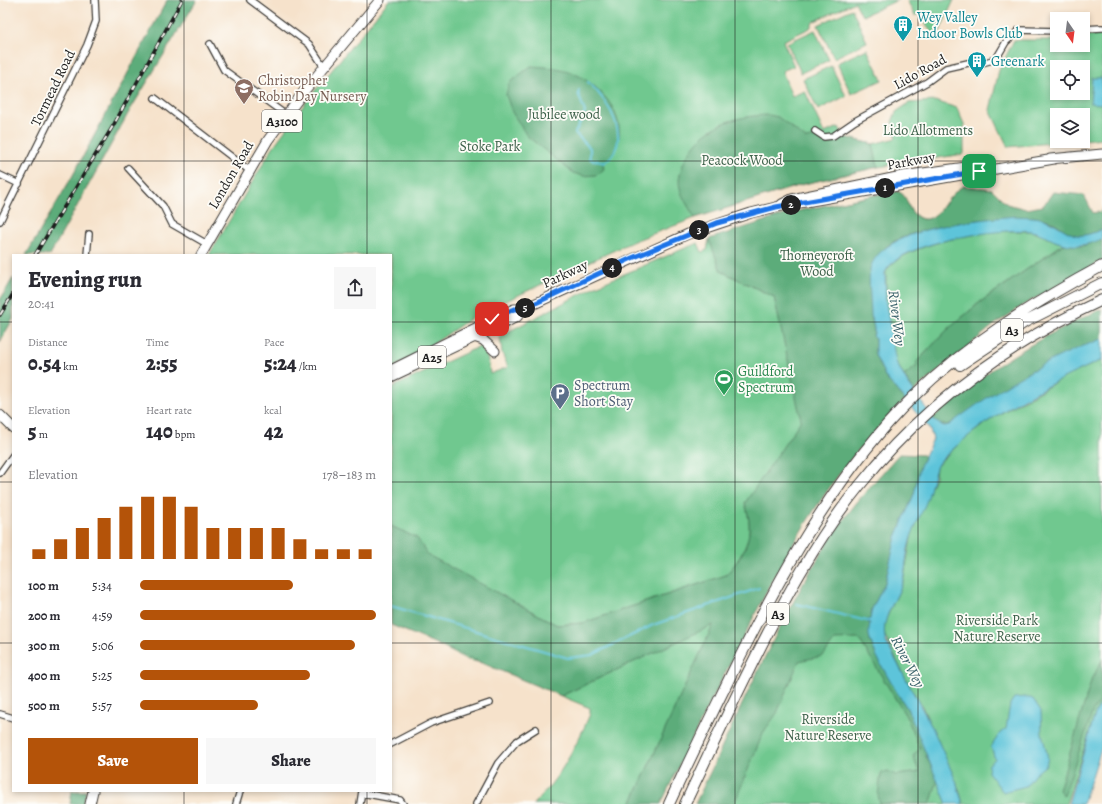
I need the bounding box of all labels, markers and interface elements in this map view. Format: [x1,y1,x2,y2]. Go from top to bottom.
place label: Wey Valley Indoor Bowls Club [916,8,1023,43]
north arrow [1050,12,1090,52]
map controls [1050,12,1090,148]
building icon: Wey Valley Indoor Bowls Club [892,14,914,42]
street label: Tormead Road [26,46,80,129]
street label: Lido Road [890,50,950,94]
building icon: Greenark [966,50,988,78]
place label: Greenark [991,52,1044,71]
button: locate [1050,60,1090,100]
place label: Christopher Robin Day Nursery [258,71,367,106]
school or university icon: Christopher Robin Day Nursery [233,77,255,105]
park label: Jubilee wood [528,105,601,124]
button: layers [1050,108,1090,148]
road number: A3100 [262,110,302,132]
park label: Lido Allotments [883,121,973,140]
street label: London Road [204,137,258,213]
park label: Stoke Park [459,137,521,156]
street label: Parkway [885,147,937,175]
park label: Peacock Wood [701,151,783,170]
pin [962,154,996,188]
icon: arrive [968,160,990,182]
pin: 1 [875,178,895,198]
text: 1 [883,180,887,195]
pin: 2 [781,195,801,215]
text: 2 [788,197,794,212]
pin: 3 [689,220,709,240]
text: 3 [697,222,701,237]
park label: Thorneycroft Wood [780,246,854,281]
street label: Parkway [539,255,592,293]
pin: 4 [602,258,622,278]
text: 4 [609,260,615,275]
text: Evening run [28,265,142,295]
button: share [334,267,376,309]
water label: River Wey [884,289,910,347]
text: 20:41 [28,295,55,312]
pin: 5 [515,298,535,318]
text: 5 [523,300,527,315]
pin [475,302,509,336]
icon: check [481,308,503,330]
road number: A3 [1001,319,1023,341]
text: Distance [28,335,67,350]
text: Time [146,335,169,350]
text: Pace [264,335,284,350]
road number: A25 [418,346,446,368]
text: 0.54 [28,350,61,377]
text: 2:55 [146,350,178,377]
text: 5:24 [264,350,297,377]
text: km [61,359,78,374]
text: /km [297,359,317,374]
place label: Guildford Spectrum [738,362,795,397]
sports icon: Guildford Spectrum [713,368,735,396]
place label: Spectrum Short Stay [574,376,634,411]
parking icon: Spectrum Short Stay [549,382,571,410]
text: Elevation [28,403,70,418]
text: Heart rate [146,403,192,418]
text: kcal [264,403,282,418]
text: 5 [28,418,37,445]
text: 140 [146,418,173,445]
text: 42 [264,418,283,445]
text: m [37,427,48,442]
text: bpm [173,427,195,442]
text: Elevation [28,466,78,483]
text: 178–183 m [322,466,376,483]
text: 100 m [28,577,59,594]
text: 5:34 [92,577,112,594]
road number: A3 [767,603,789,625]
text: 200 m [28,607,61,624]
text: 4:59 [92,607,113,624]
park label: Riverside Park Nature Reserve [954,611,1040,646]
water label: River Wey [886,633,930,692]
text: 300 m [28,637,60,654]
text: 5:06 [92,637,114,654]
text: 400 m [28,667,60,684]
text: 5:25 [92,667,112,684]
text: 500 m [28,697,60,714]
text: 5:57 [92,697,112,714]
park label: Riverside Nature Reserve [785,710,871,745]
button: Save [28,738,198,784]
button: Share [206,738,376,784]

